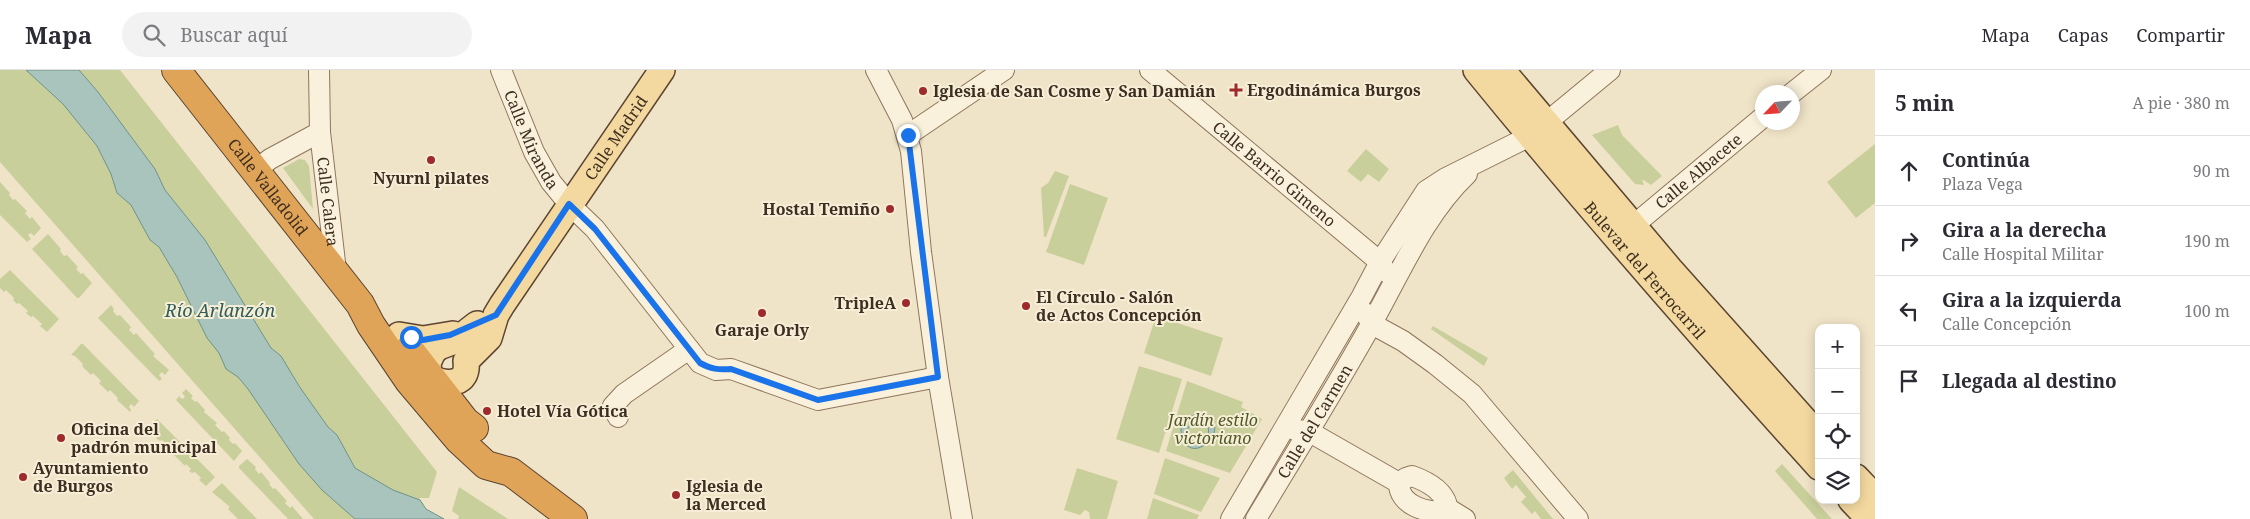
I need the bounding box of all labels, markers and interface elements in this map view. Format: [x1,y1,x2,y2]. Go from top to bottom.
search box [122,12,472,57]
text: Mapa [25,18,92,51]
icon: search [140,21,168,49]
text: Buscar aquí [180,22,288,48]
text: Mapa [1982,23,2030,47]
text: Capas [2058,23,2108,47]
text: Compartir [2136,23,2225,47]
place label: Ergodinámica Burgos [1247,79,1421,101]
place label: Iglesia de San Cosme y San Damián [933,80,1216,102]
marker: Ergodinámica Burgos [1229,83,1243,97]
marker: Iglesia de San Cosme y San Damián [917,85,929,97]
north arrow [1755,85,1800,130]
street label: Calle Miranda [499,87,564,194]
text: 5 min [1895,89,1954,117]
street label: Calle Madrid [579,91,653,184]
text: A pie · 380 m [2133,92,2230,114]
street label: Calle Barrio Gimeno [1208,116,1341,232]
route end [897,124,920,147]
street label: Calle Albacete [1650,128,1747,214]
street label: Calle Valladolid [223,134,313,241]
text: Continúa [1942,147,2030,173]
marker: Nyurnl pilates [425,154,437,166]
street label: Calle Calera [312,156,344,248]
icon: ahead [1895,157,1923,185]
text: 90 m [2193,160,2230,182]
place label: Nyurnl pilates [373,167,489,189]
text: Plaza Vega [1942,173,2023,195]
street label: Bulevar del Ferrocarril [1579,197,1711,344]
place label: Hostal Temiño [763,198,880,220]
marker: Hostal Temiño [884,203,896,215]
text: Gira a la derecha [1942,217,2107,243]
icon: right [1895,227,1923,255]
text: 190 m [2184,230,2230,252]
text: Calle Hospital Militar [1942,243,2104,265]
place label: El Círculo - Salón de Actos Concepción [1036,286,1202,326]
text: Gira a la izquierda [1942,287,2122,313]
place label: TripleA [834,292,897,314]
marker: TripleA [900,297,912,309]
icon: left [1895,297,1923,325]
water label: Río Arlanzón [164,298,275,322]
marker: El Círculo - Salón de Actos Concepción [1020,300,1032,312]
text: 100 m [2184,300,2230,322]
marker: Garaje Orly [756,307,768,319]
text: Calle Concepción [1942,313,2072,335]
place label: Garaje Orly [715,319,810,341]
map controls [1815,324,1860,504]
button: + [1815,324,1860,369]
route start [400,326,423,349]
street label: Calle del Carmen [1272,360,1357,483]
icon: arrive [1895,367,1923,395]
text: Llegada al destino [1942,368,2117,394]
button: − [1815,369,1860,414]
place label: Hotel Vía Gótica [497,400,629,422]
marker: Hotel Vía Gótica [481,405,493,417]
park label: Jardín estilo victoriano [1165,409,1258,449]
button: locate [1815,414,1860,459]
place label: Oficina del padrón municipal [71,418,217,458]
marker: Oficina del padrón municipal [55,432,67,444]
place label: Ayuntamiento de Burgos [33,457,149,497]
button: layers [1815,459,1860,504]
marker: Ayuntamiento de Burgos [17,471,29,483]
place label: Iglesia de la Merced [686,475,767,515]
marker: Iglesia de la Merced [670,489,682,501]

